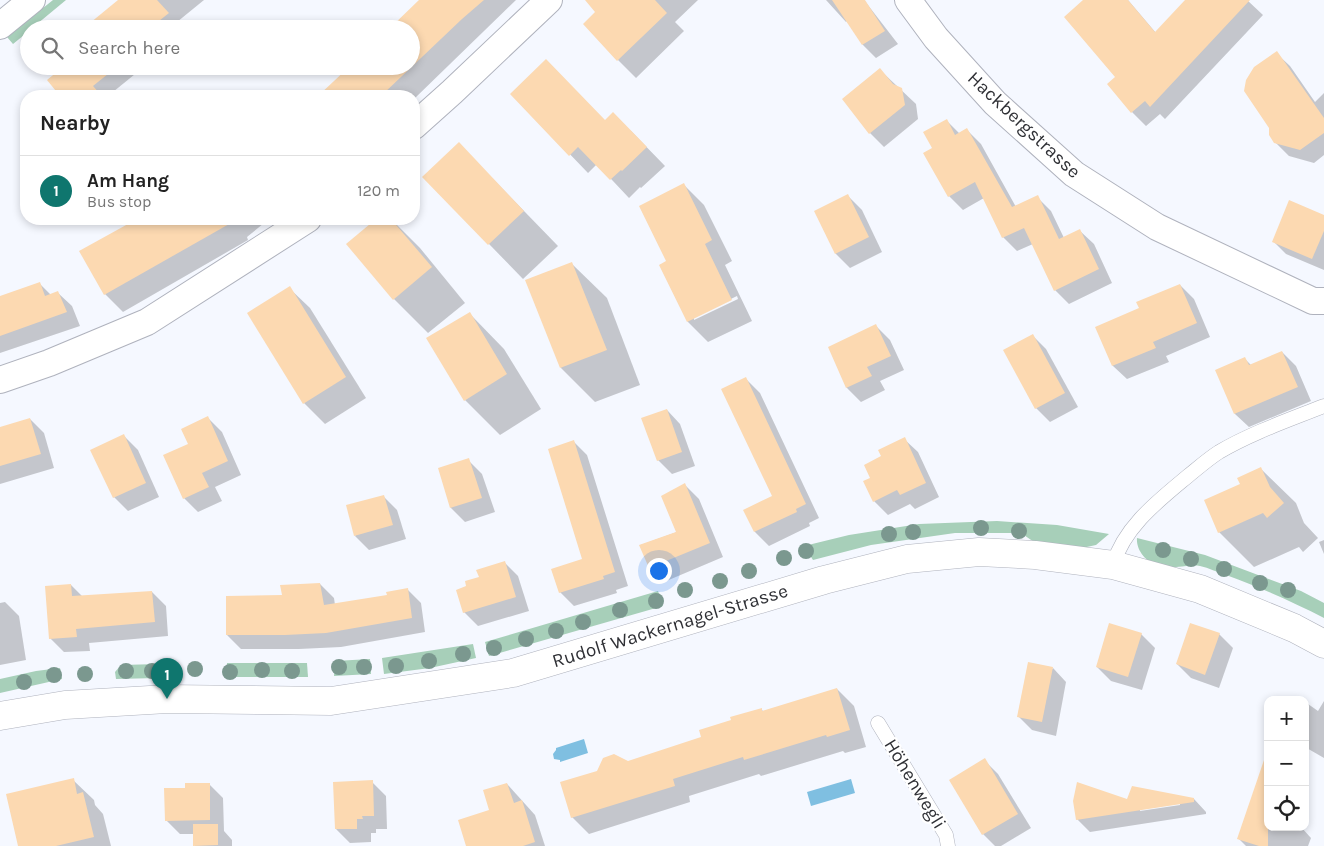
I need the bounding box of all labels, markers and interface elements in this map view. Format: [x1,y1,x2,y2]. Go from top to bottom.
search box [20,20,420,75]
icon: search [38,34,66,62]
text: Search here [78,37,180,59]
street label: Hackbergstrasse [963,67,1085,183]
text: Nearby [40,111,110,135]
text: Am Hang [87,170,169,192]
text: 1 [53,181,59,200]
text: 120 m [357,181,400,200]
text: Bus stop [87,192,151,211]
your location [646,558,672,584]
street label: Rudolf Wackernagel-Strasse [550,580,790,672]
pin: 1 [151,658,183,699]
map controls [1264,696,1309,831]
button: + [1264,696,1309,741]
street label: Höhenwegli [880,735,950,833]
button: − [1264,741,1309,786]
button: locate [1264,786,1309,831]

